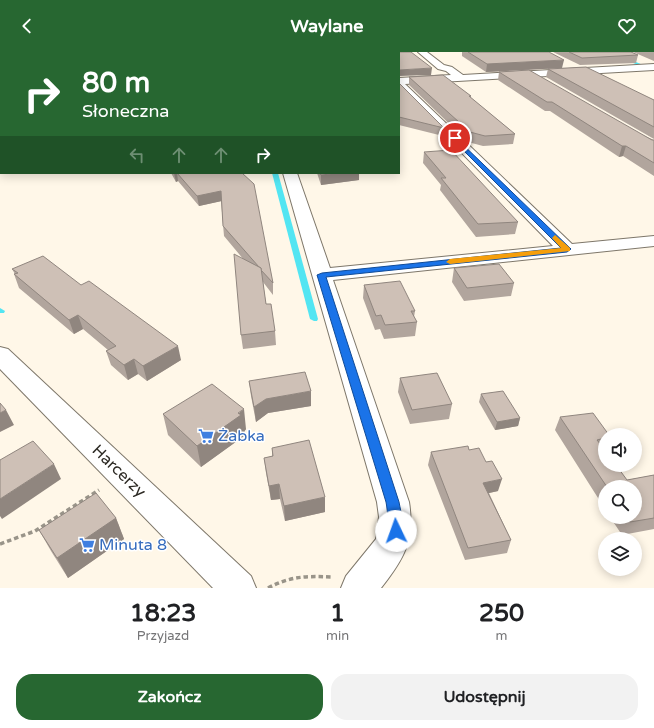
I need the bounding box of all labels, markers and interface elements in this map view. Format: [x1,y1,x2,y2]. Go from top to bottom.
icon: back [16,15,38,37]
text: Waylane [291,15,363,37]
icon: heart [616,15,638,37]
text: 80 m [82,66,150,100]
icon: right [16,68,68,120]
text: Słoneczna [82,100,169,122]
pin [438,121,472,155]
icon: arrive [444,127,466,149]
icon: left [126,144,148,166]
icon: ahead [168,144,190,166]
icon: ahead [210,144,232,166]
icon: right [252,144,274,166]
place label: Żabka [218,426,265,446]
supermarket icon: Żabka [197,427,215,445]
map controls [598,428,642,576]
button: sound [598,428,642,472]
street label: Harcerzy [88,440,150,502]
button: search [598,480,642,524]
position arrow [375,510,417,552]
button: layers [598,532,642,576]
place label: Minuta 8 [99,535,167,555]
supermarket icon: Minuta 8 [78,536,96,554]
text: 18:23 [130,599,196,628]
text: 1 [330,599,345,628]
text: 250 [479,599,524,628]
text: Przyjazd [137,628,189,644]
text: min [326,628,349,644]
text: m [496,628,508,644]
button: Zakończ [16,674,323,720]
button: Udostępnij [331,674,638,720]

